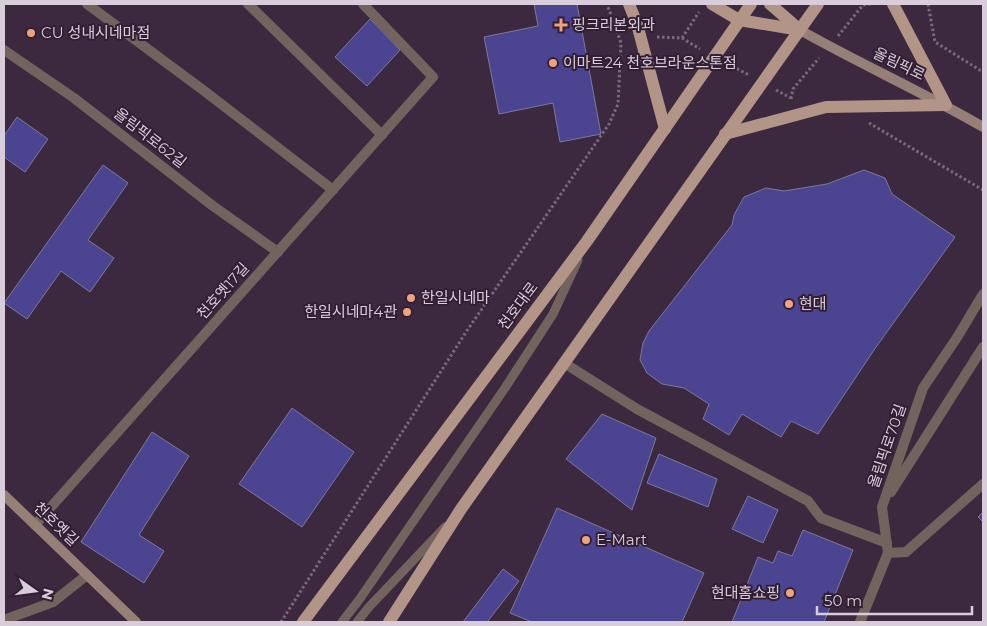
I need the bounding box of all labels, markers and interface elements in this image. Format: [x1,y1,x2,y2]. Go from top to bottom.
place label: 핑크리본외과 [572,15,655,34]
marker: 핑크리본외과 [554,18,568,32]
place label: CU 성내시네마점 [41,23,150,42]
marker: CU 성내시네마점 [25,27,37,39]
street label: 올림픽로 [870,43,928,84]
place label: 이마트24 천호브라운스톤점 [563,53,737,72]
marker: 이마트24 천호브라운스톤점 [547,57,559,69]
street label: 올림픽로62길 [110,103,190,172]
street label: 천호옛17길 [192,259,253,323]
street label: 천호대로 [493,278,542,333]
place label: 한일시네마 [421,288,490,307]
marker: 한일시네마 [405,292,417,304]
place label: 현대 [799,294,827,313]
marker: 현대 [783,298,795,310]
place label: 한일시네마4관 [304,302,397,321]
marker: 한일시네마4관 [401,306,413,318]
street label: 올림픽로70길 [863,401,910,490]
street label: 천호옛길 [30,498,83,550]
place label: E-Mart [596,530,647,549]
marker: E-Mart [580,534,592,546]
north arrow [10,566,60,616]
place label: 현대홈쇼핑 [711,583,780,602]
scale bar [817,584,972,616]
text: N [38,586,58,602]
marker: 현대홈쇼핑 [784,587,796,599]
text: 50 m [824,591,862,610]

